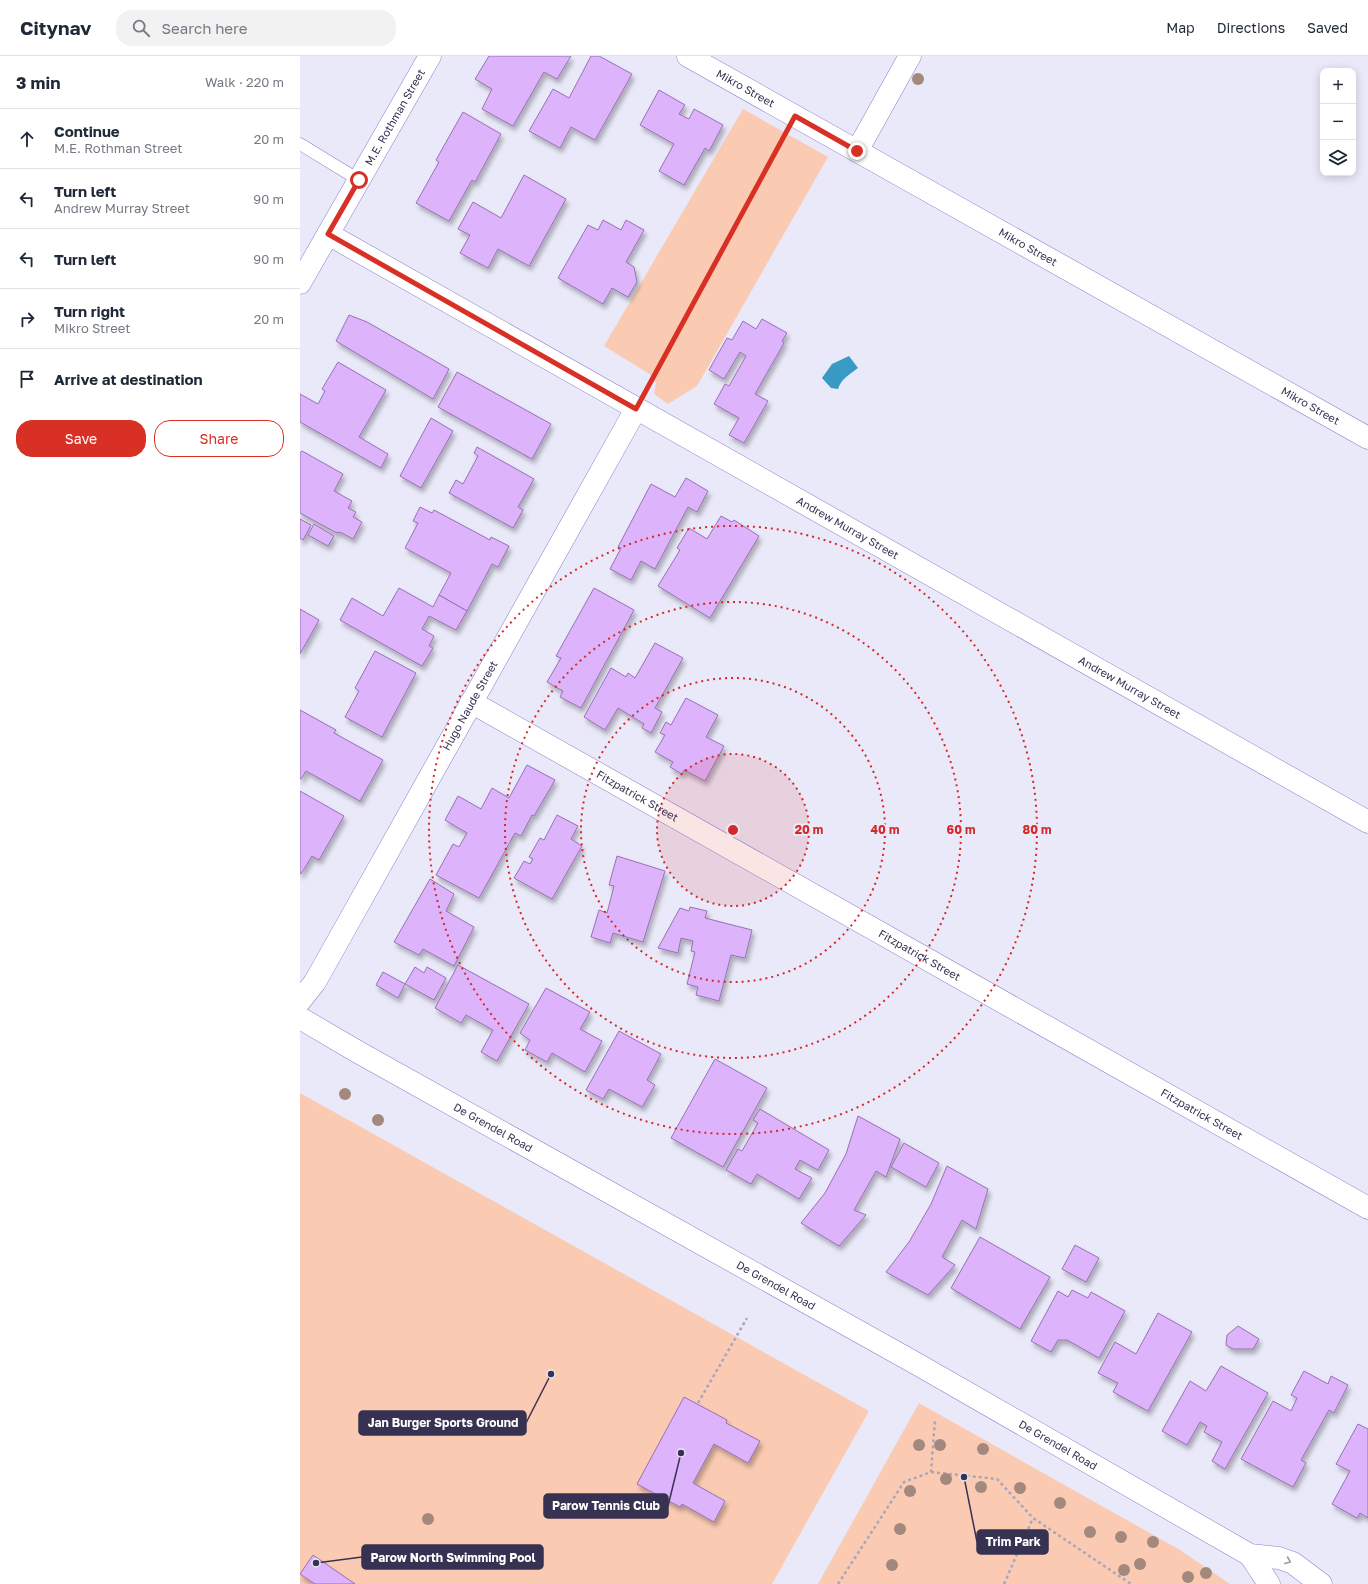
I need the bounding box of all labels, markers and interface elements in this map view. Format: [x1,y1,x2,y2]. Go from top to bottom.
search box [116,10,396,46]
text: Citynav [20,16,92,39]
icon: search [130,17,152,39]
text: Search here [162,19,247,37]
text: Map [1166,19,1195,36]
text: Directions [1217,19,1285,36]
text: Saved [1307,19,1348,36]
street label: Mikro Street [714,66,777,109]
street label: M.E. Rothman Street [362,67,427,167]
map controls [1320,68,1356,176]
button: + [1320,68,1356,104]
text: 3 min [16,72,60,93]
text: Walk · 220 m [205,74,284,90]
button: − [1320,104,1356,140]
text: Continue [54,122,120,140]
icon: ahead [16,128,38,150]
text: 20 m [254,131,284,147]
text: M.E. Rothman Street [54,140,182,156]
button: layers [1320,140,1356,176]
route end [848,142,866,160]
route start [350,171,368,189]
text: Turn left [54,182,116,200]
icon: left [16,188,38,210]
text: 90 m [253,191,284,207]
text: Andrew Murray Street [54,200,190,216]
street label: Mikro Street [997,225,1060,268]
icon: left [16,248,38,270]
text: Turn left [54,250,116,268]
text: 90 m [253,251,284,267]
text: Turn right [54,302,125,320]
icon: right [16,308,38,330]
text: 20 m [254,311,284,327]
text: Mikro Street [54,320,130,336]
icon: arrive [16,368,38,390]
text: Arrive at destination [54,370,203,388]
street label: Mikro Street [1279,384,1342,427]
button: Save [16,420,146,457]
button: Share [154,420,284,457]
street label: Andrew Murray Street [795,493,901,561]
street label: Andrew Murray Street [1077,653,1183,721]
street label: Hugo Naude Street [439,658,500,753]
street label: Fitzpatrick Street [594,767,681,824]
text: 20 m [795,822,823,837]
text: 40 m [871,822,899,837]
text: 60 m [947,822,975,837]
text: 80 m [1023,822,1051,837]
centre of rings [726,823,740,837]
street label: Fitzpatrick Street [877,926,963,983]
street label: Fitzpatrick Street [1159,1086,1245,1142]
street label: De Grendel Road [452,1100,535,1154]
street label: De Grendel Road [735,1258,818,1312]
callout: Jan Burger Sports Ground [359,1411,526,1435]
text: Jan Burger Sports Ground [368,1415,518,1430]
street label: De Grendel Road [1017,1417,1100,1472]
callout: Parow Tennis Club [544,1494,668,1518]
text: Parow Tennis Club [552,1498,661,1513]
callout: Trim Park [977,1530,1048,1554]
text: Trim Park [985,1534,1041,1549]
callout: Parow North Swimming Pool [362,1545,543,1569]
text: Parow North Swimming Pool [370,1550,536,1565]
one-way arrow [1285,1557,1292,1565]

